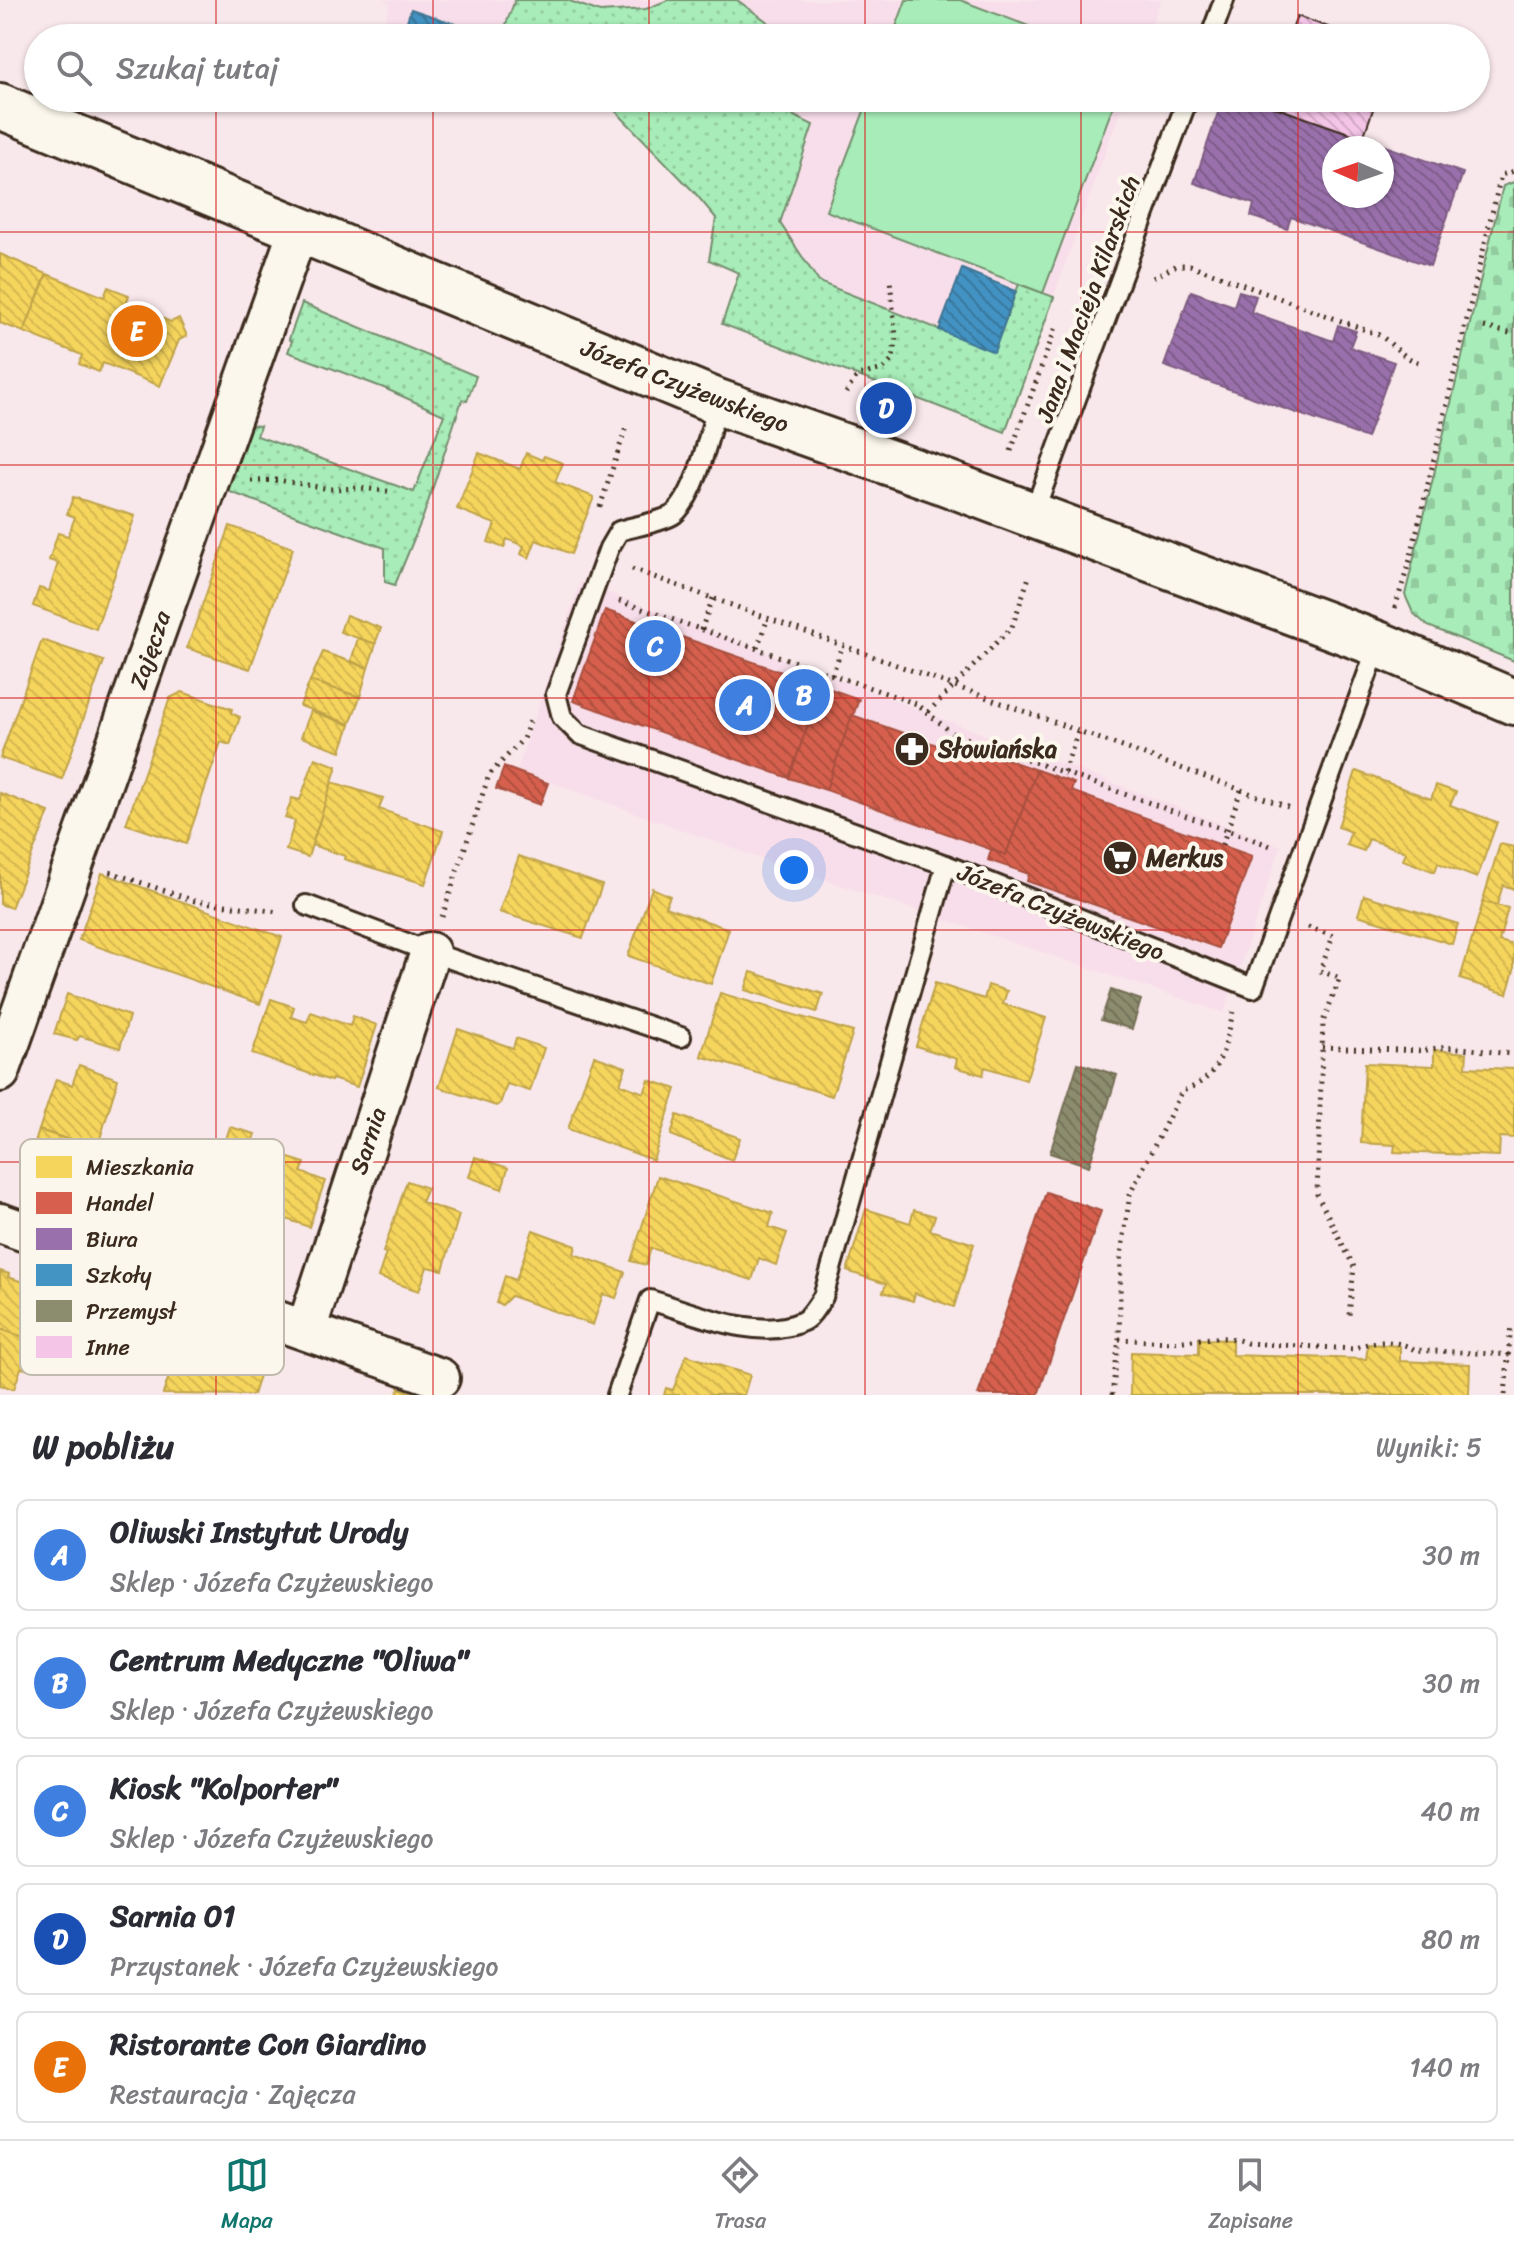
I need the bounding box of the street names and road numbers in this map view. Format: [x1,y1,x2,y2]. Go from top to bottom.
street label: Jana i Macieja Kilarskich [1023,170,1152,429]
street label: Józefa Czyżewskiego [574,327,795,445]
street label: Zajęcza [117,604,183,695]
street label: Józefa Czyżewskiego [950,851,1171,973]
street label: Sarnia [337,1102,399,1180]

